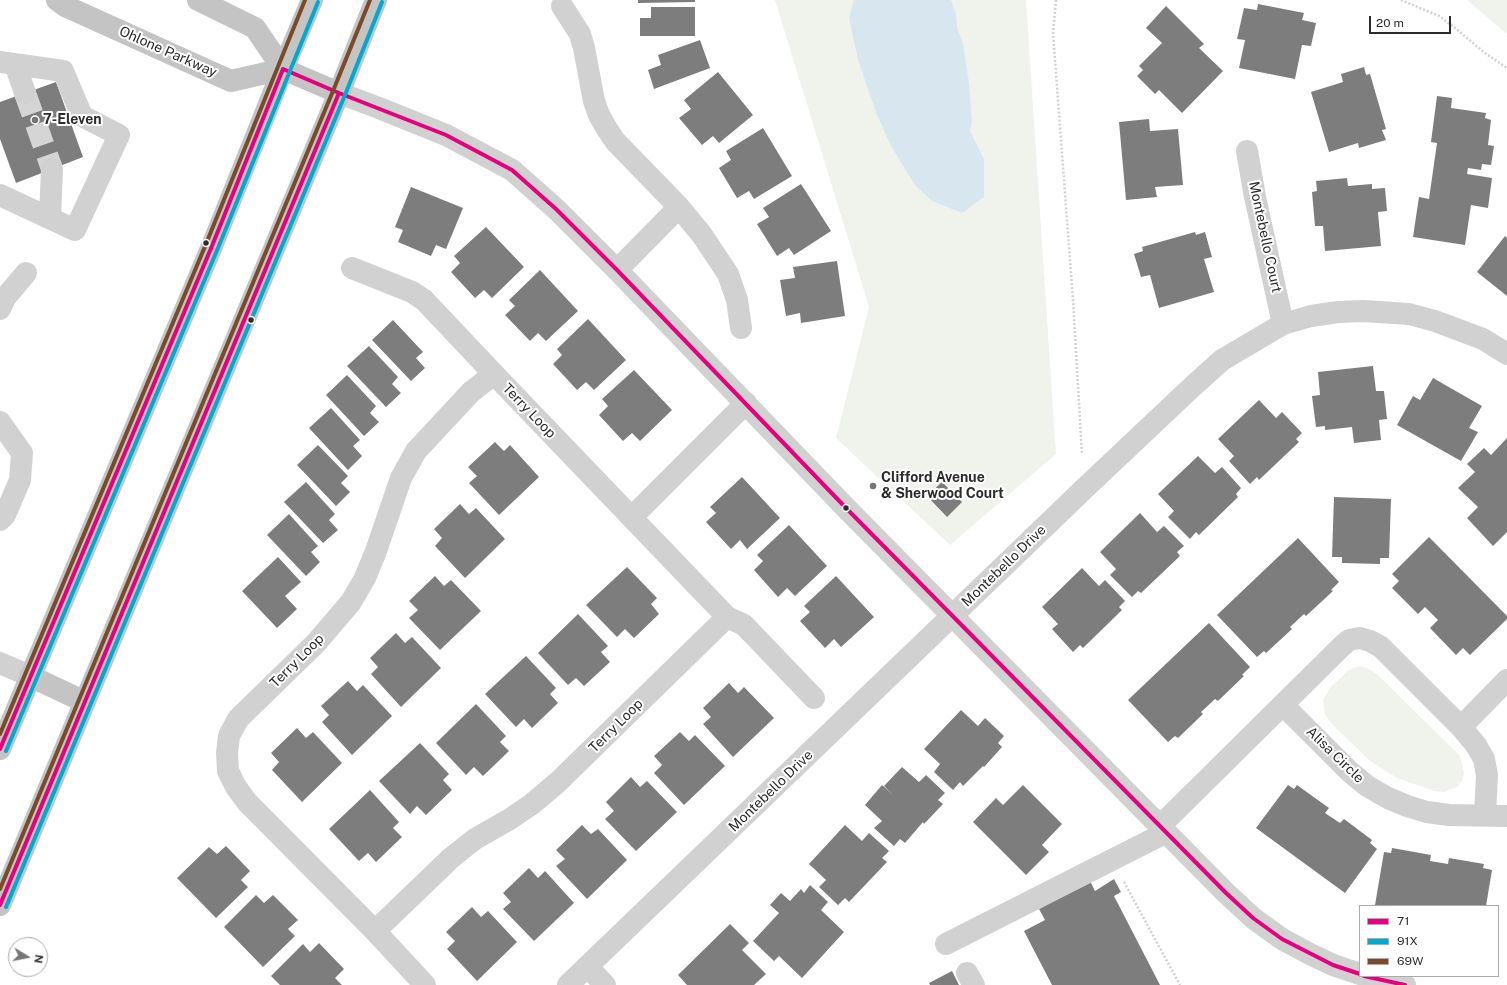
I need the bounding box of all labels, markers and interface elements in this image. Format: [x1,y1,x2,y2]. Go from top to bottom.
scale bar [1371,8,1453,34]
text: 20 m [1376,16,1404,30]
street label: Ohlone Parkway [117,23,219,81]
place label: 7-Eleven [43,112,102,128]
marker: 7-Eleven [30,115,40,125]
street label: Montebello Court [1245,180,1285,294]
unlabelled marker [201,238,211,248]
unlabelled marker [246,315,256,325]
street label: Terry Loop [499,380,559,442]
place label: Clifford Avenue & Sherwood Court [881,470,1004,502]
marker: Clifford Avenue & Sherwood Court [868,481,878,491]
unlabelled marker [841,503,851,513]
street label: Montebello Drive [959,522,1049,610]
street label: Terry Loop [267,631,327,691]
street label: Terry Loop [586,696,646,756]
street label: Alisa Circle [1303,723,1367,787]
street label: Montebello Drive [726,747,816,835]
legend [1359,905,1499,977]
text: 71 [1397,914,1409,928]
text: 91X [1397,934,1418,948]
north arrow [8,937,48,977]
text: N [32,954,45,964]
text: 69W [1397,954,1423,968]

